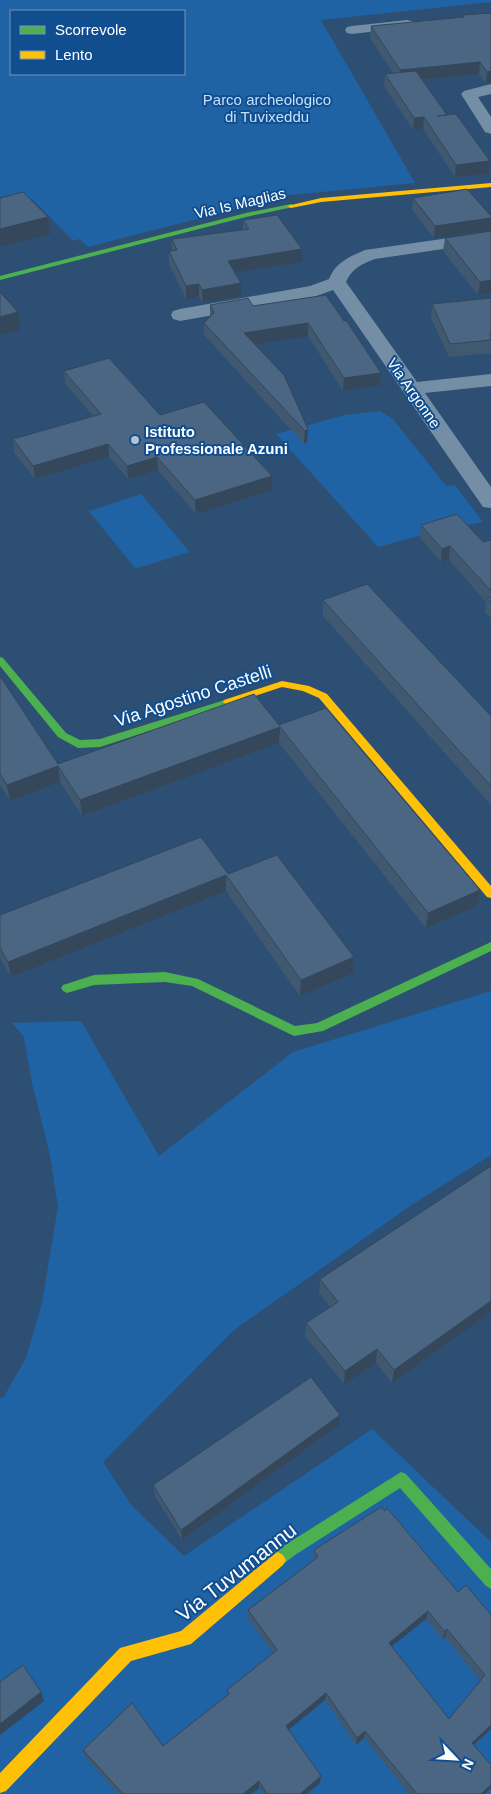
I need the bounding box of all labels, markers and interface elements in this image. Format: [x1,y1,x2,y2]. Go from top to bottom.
legend [10,10,185,75]
text: Scorrevole [55,21,127,38]
text: Lento [55,46,93,63]
park label: Parco archeologico di Tuvixeddu [203,91,331,125]
street label: Via Is Maglias [193,184,287,222]
street label: Via Argonne [384,355,444,431]
place label: Istituto Professionale Azuni [145,423,288,457]
marker: Istituto Professionale Azuni [129,434,141,446]
street label: Via Agostino Castelli [112,661,274,731]
street label: Via Tuvumannu [172,1518,300,1626]
north arrow [431,1734,481,1784]
text: N [458,1757,477,1772]

